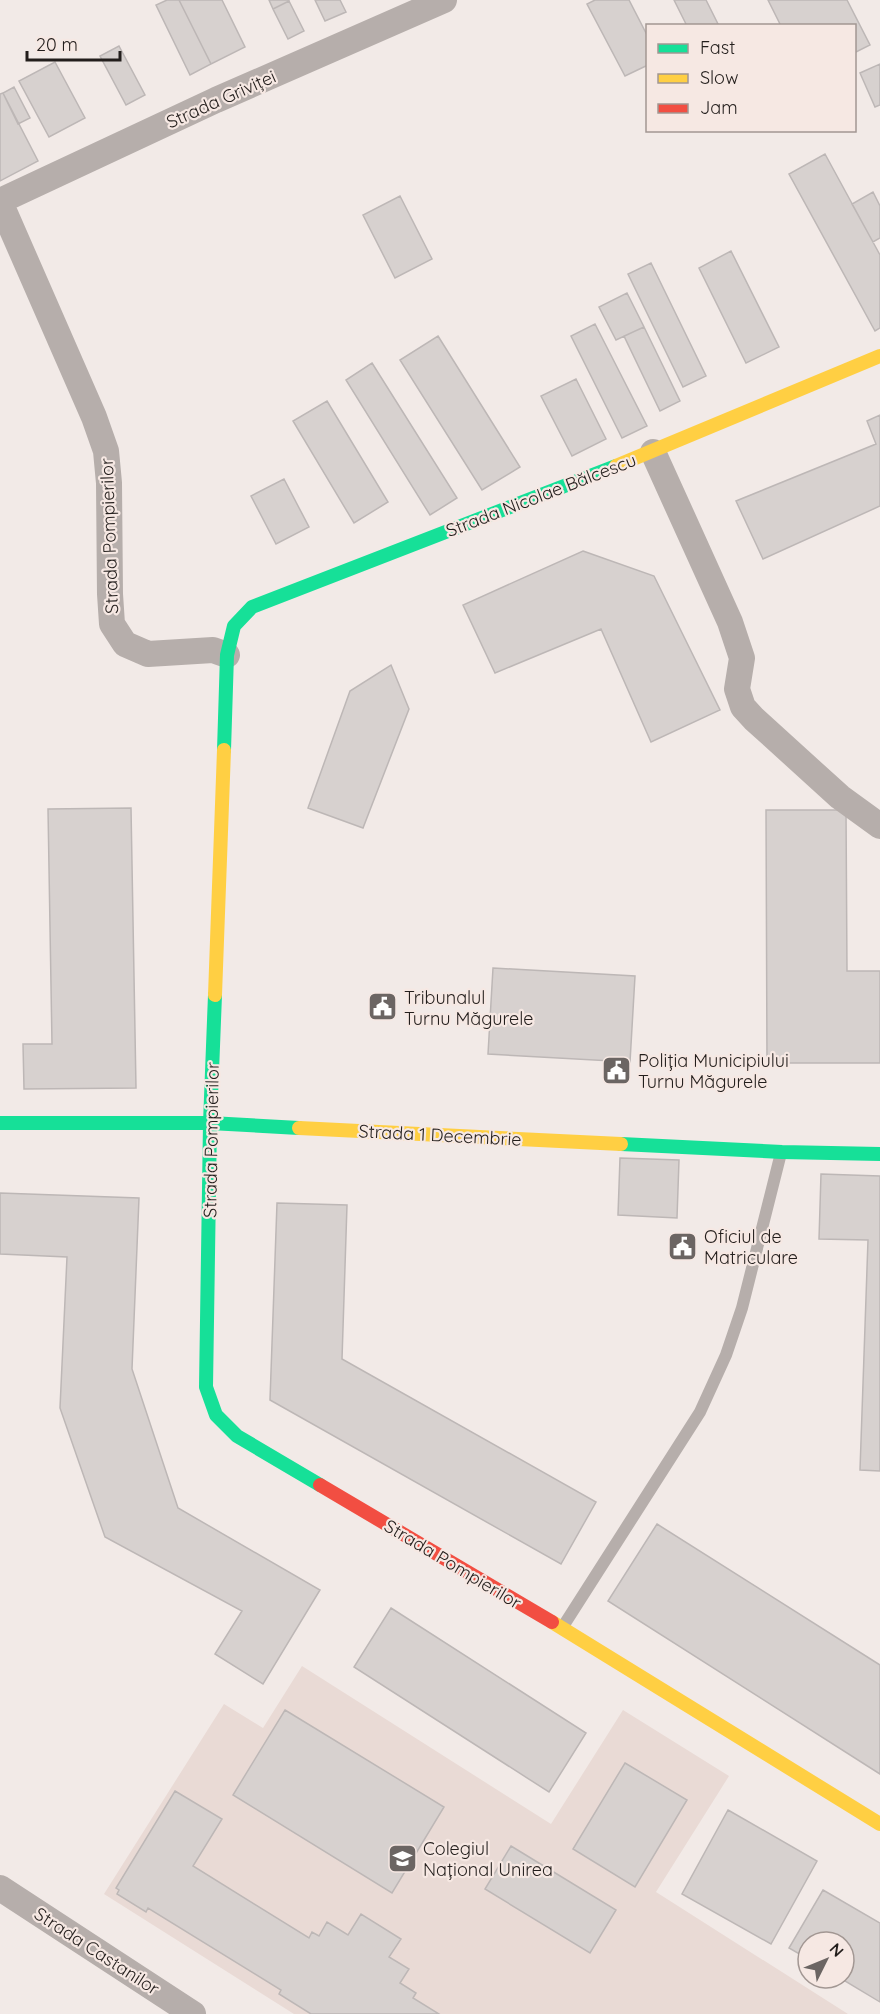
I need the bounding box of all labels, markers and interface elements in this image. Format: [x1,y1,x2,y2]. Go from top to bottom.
scale bar [27,24,120,62]
legend [646,24,856,132]
text: 20 m [36,33,78,56]
text: Fast [700,36,735,59]
street label: Strada Griviței [163,65,279,133]
text: Slow [700,66,738,89]
text: Jam [700,96,738,119]
street label: Strada Nicolae Bălcescu [443,448,639,542]
street label: Strada Pompierilor [95,458,123,614]
place label: Tribunalul Turnu Măgurele [404,986,533,1030]
public building icon: Tribunalul Turnu Măgurele [367,991,399,1023]
place label: Poliția Municipiului Turnu Măgurele [638,1049,789,1093]
public building icon: Poliția Municipiului Turnu Măgurele [601,1054,633,1086]
street label: Strada Pompierilor [198,1062,224,1218]
street label: Strada 1 Decembrie [358,1119,522,1151]
place label: Oficiul de Matriculare [704,1225,798,1269]
public building icon: Oficiul de Matriculare [667,1230,699,1262]
street label: Strada Pompierilor [380,1514,526,1614]
place label: Colegiul Național Unirea [423,1837,553,1881]
school or university icon: Colegiul Național Unirea [386,1842,418,1874]
street label: Strada Castanilor [30,1902,164,2000]
north arrow [796,1930,856,1990]
text: N [826,1939,848,1961]

